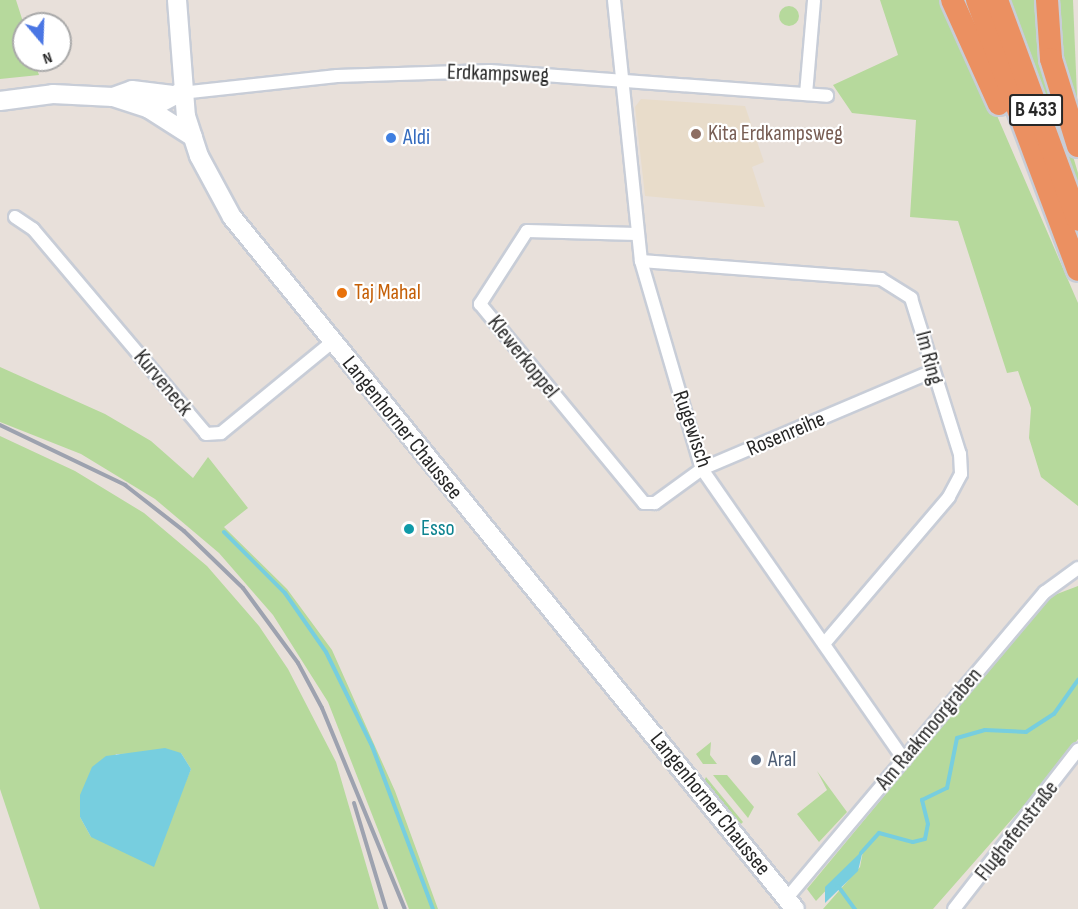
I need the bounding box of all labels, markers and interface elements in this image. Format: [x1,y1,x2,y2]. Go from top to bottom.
north arrow [12,12,72,72]
text: N [40,47,55,68]
street label: Erdkampsweg [447,59,549,89]
road number: B 433 [1009,92,1063,128]
place label: Kita Erdkampsweg [708,121,843,147]
place label: Aldi [403,125,430,151]
marker: Kita Erdkampsweg [689,127,703,141]
marker: Aldi [384,131,398,145]
place label: Taj Mahal [354,280,421,306]
marker: Taj Mahal [335,286,349,300]
street label: Klewerkoppel [482,310,564,404]
street label: Im Ring [909,328,949,388]
street label: Kurveneck [128,345,198,421]
street label: Langenhorner Chaussee [336,351,468,505]
street label: Rugewisch [667,387,717,471]
street label: Rosenreihe [743,406,829,462]
place label: Esso [421,516,455,542]
marker: Esso [402,522,416,536]
street label: Am Raakmoorgraben [870,663,988,795]
street label: Langenhorner Chaussee [644,727,776,881]
place label: Aral [768,747,796,773]
marker: Aral [749,753,763,767]
street label: Flughafenstraße [970,776,1064,886]

